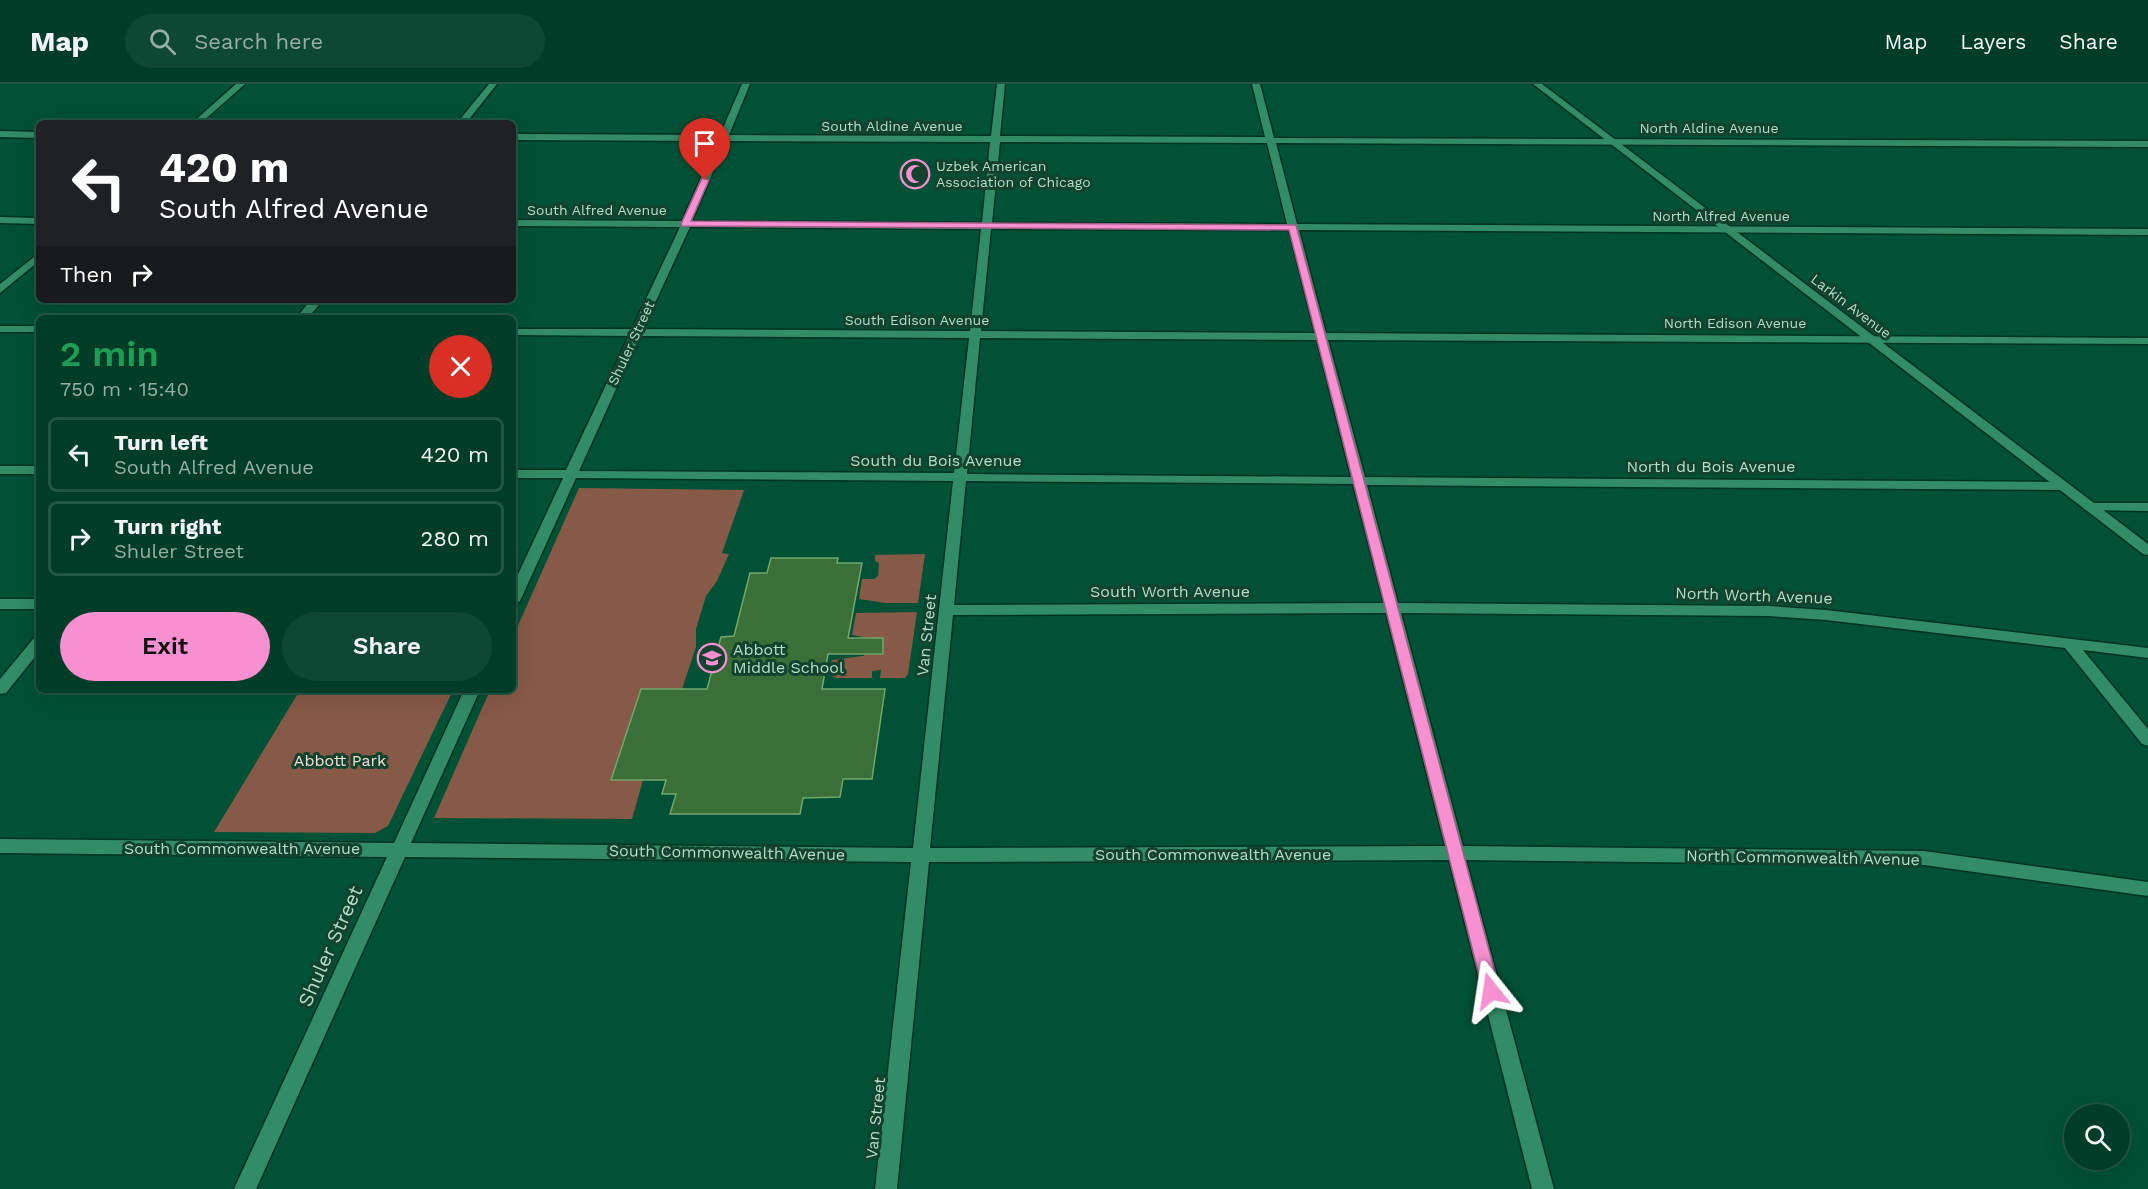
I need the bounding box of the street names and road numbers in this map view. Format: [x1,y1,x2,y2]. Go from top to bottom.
street label: South Aldine Avenue [821,118,963,134]
street label: North Aldine Avenue [1639,120,1779,136]
street label: South Alfred Avenue [527,202,667,218]
street label: North Alfred Avenue [1652,208,1790,224]
street label: Larkin Avenue [1808,271,1894,341]
street label: Shuler Street [605,298,658,388]
street label: South Edison Avenue [845,312,989,328]
street label: North Edison Avenue [1664,315,1806,331]
street label: South du Bois Avenue [850,451,1022,470]
street label: North du Bois Avenue [1627,457,1795,476]
street label: South Worth Avenue [1090,582,1250,601]
street label: North Worth Avenue [1675,583,1833,608]
street label: Van Street [913,593,940,677]
street label: South Commonwealth Avenue [124,839,360,858]
street label: South Commonwealth Avenue [609,841,845,864]
street label: South Commonwealth Avenue [1095,845,1331,864]
street label: North Commonwealth Avenue [1686,846,1920,869]
street label: Shuler Street [293,881,368,1010]
street label: Van Street [862,1076,889,1160]

